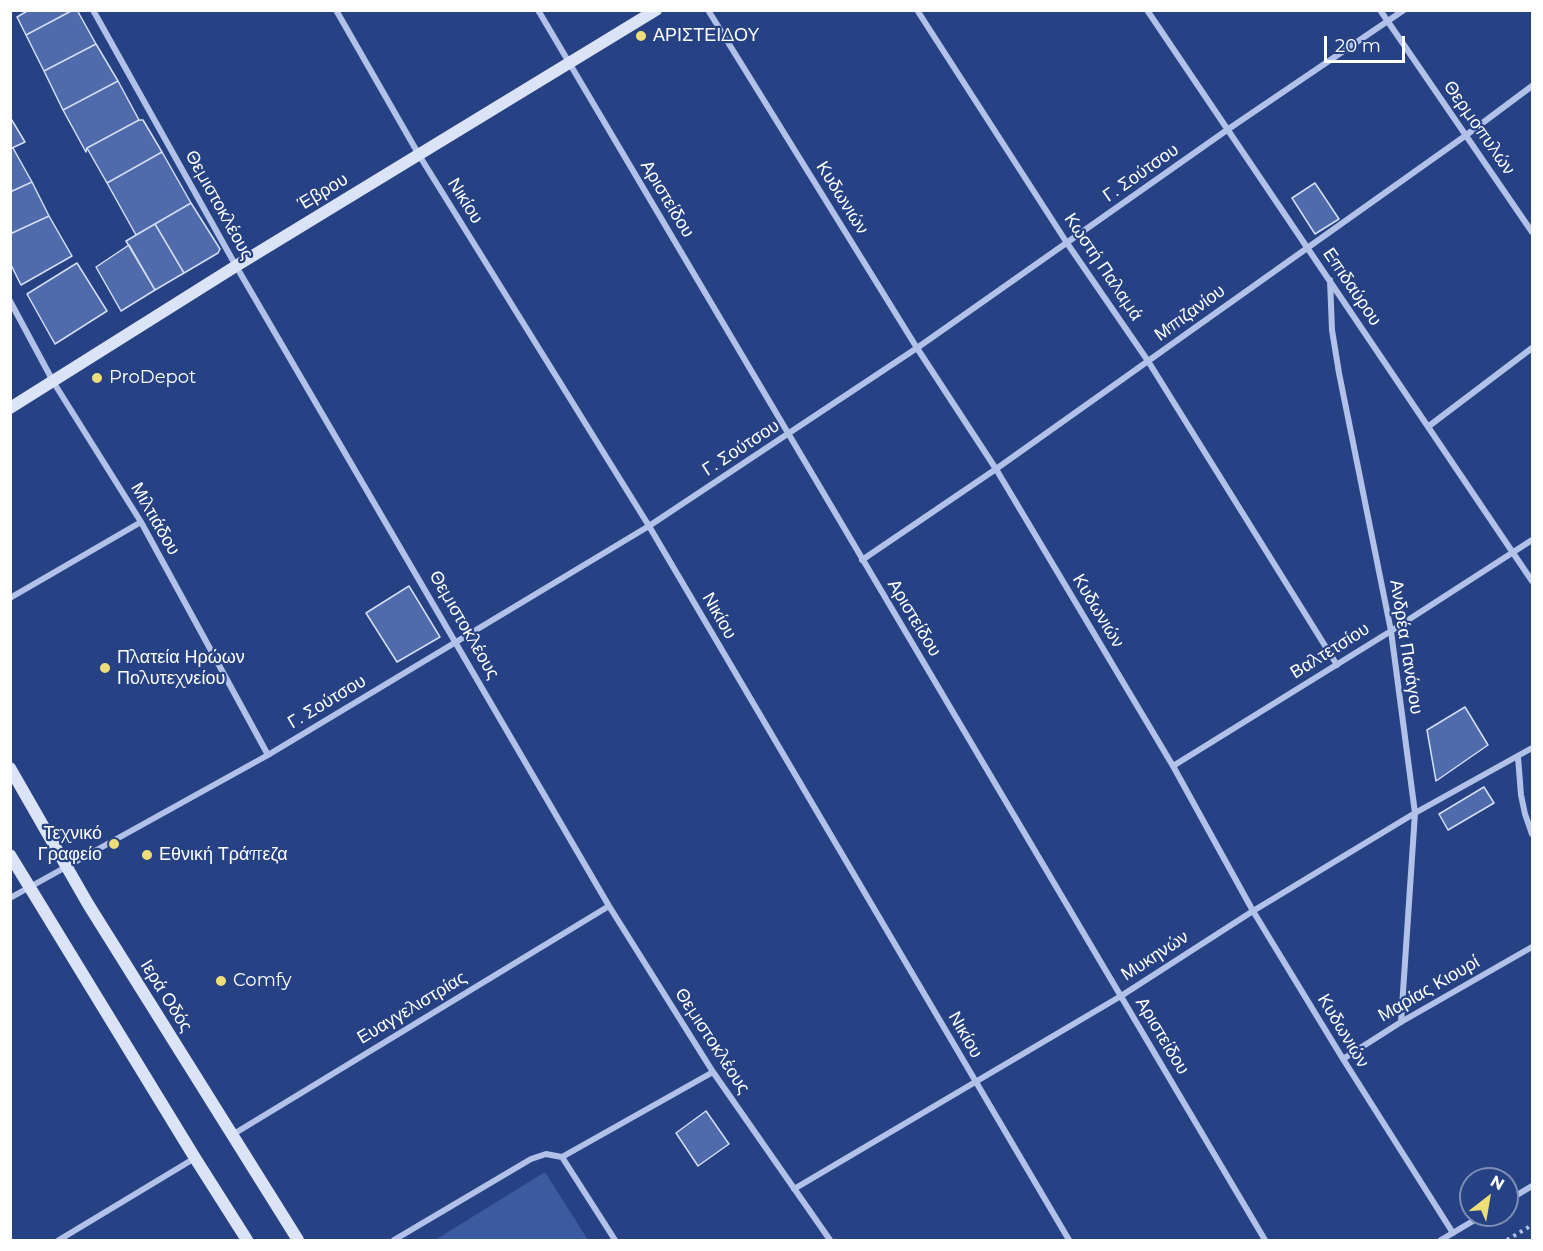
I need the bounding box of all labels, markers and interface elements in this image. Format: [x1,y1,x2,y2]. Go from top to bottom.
scale bar [1327,24,1408,62]
place label: ΑΡΙΣΤΕΙΔΟΥ [653,25,759,47]
marker: ΑΡΙΣΤΕΙΔΟΥ [634,29,648,43]
text: 20 m [1335,35,1381,57]
street label: Θερμοπυλών [1439,77,1519,179]
street label: Γ. Σούτσου [1099,139,1183,207]
street label: Θεμιστοκλέους [180,147,258,263]
street label: Αριστείδου [636,156,698,242]
street label: Κυδωνιών [811,158,873,238]
street label: Έβρου [294,169,352,215]
street label: Νικίου [443,174,487,228]
street label: Κωστή Παλαμά [1059,209,1147,325]
street label: Επιδαύρου [1318,244,1386,330]
street label: Μπιζανίου [1150,280,1230,346]
place label: ProDepot [109,367,196,389]
marker: ProDepot [90,371,104,385]
street label: Γ. Σούτσου [699,415,783,481]
street label: Μιλτιάδου [126,479,184,559]
street label: Θεμιστοκλέους [424,567,504,683]
street label: Κυδωνιών [1068,570,1128,652]
street label: Αριστείδου [883,575,945,661]
street label: Ανδρέα Πανάγου [1385,578,1427,716]
street label: Νικίου [697,589,741,643]
street label: Βαλτετσίου [1286,618,1374,684]
place label: Πλατεία Ηρώων Πολυτεχνείου [117,647,245,690]
marker: Πλατεία Ηρώων Πολυτεχνείου [98,661,112,675]
street label: Γ. Σούτσου [284,670,370,734]
place label: Τεχνικό Γραφείο [38,823,102,866]
marker: Τεχνικό Γραφείο [107,837,121,851]
place label: Εθνική Τράπεζα [159,844,288,866]
marker: Εθνική Τράπεζα [140,848,154,862]
street label: Μυκηνών [1117,926,1193,986]
street label: Μαρίας Κιουρί [1374,951,1484,1027]
street label: Ιερά Οδός [135,956,197,1036]
street label: Ευαγγελιστρίας [353,967,471,1049]
place label: Comfy [233,970,291,992]
marker: Comfy [214,974,228,988]
street label: Θεμιστοκλέους [670,984,754,1098]
street label: Κυδωνιών [1313,990,1373,1072]
street label: Αριστείδου [1131,993,1193,1079]
street label: Νικίου [943,1008,987,1062]
north arrow [1459,1167,1519,1227]
text: N [1487,1171,1508,1194]

